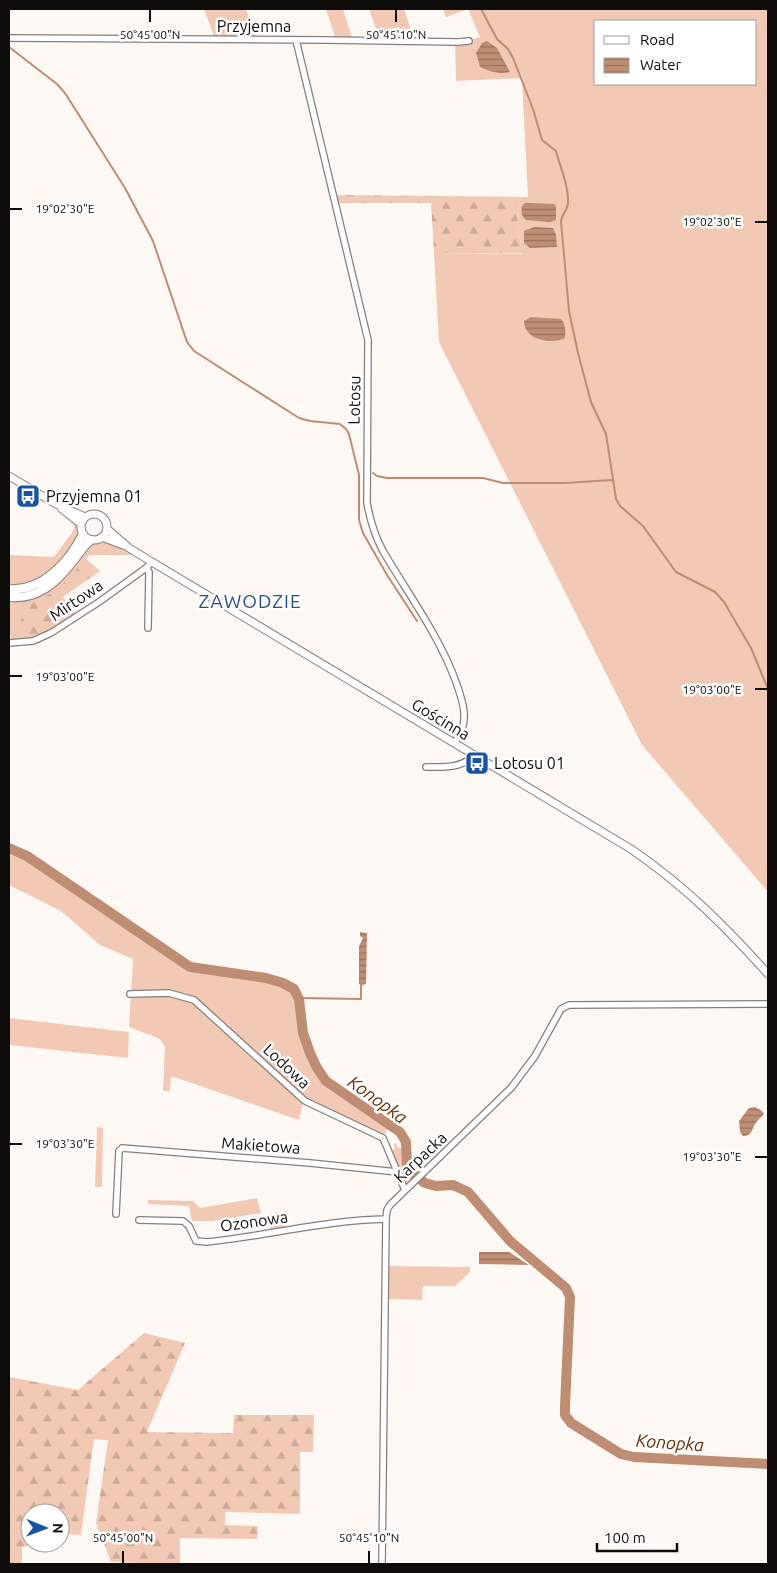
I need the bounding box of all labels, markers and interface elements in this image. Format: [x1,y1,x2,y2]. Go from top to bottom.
street label: Przyjemna [217,17,291,35]
legend [594,20,757,85]
text: 50°45'00"N [120,28,180,41]
text: 50°45'10"N [366,28,426,41]
text: Road [640,31,675,48]
text: Water [640,56,681,73]
text: 19°02'30"E [36,202,95,215]
text: 19°02'30"E [683,215,742,228]
street label: Lotosu [345,375,363,425]
bus stop icon: Przyjemna 01 [15,483,41,509]
place label: Przyjemna 01 [46,487,142,505]
street label: Mirtowa [46,576,106,624]
district label: ZAWODZIE [198,590,302,612]
text: 19°03'00"E [36,670,95,683]
text: 19°03'00"E [683,683,742,696]
street label: Gościnna [409,695,473,743]
bus stop icon: Lotosu 01 [464,750,490,776]
place label: Lotosu 01 [494,754,565,772]
street label: Lodowa [260,1040,314,1092]
water label: Konopka [345,1071,412,1127]
street label: Karpacka [390,1128,450,1186]
street label: Makietowa [221,1133,301,1157]
text: 19°03'30"E [36,1137,95,1150]
text: 19°03'30"E [683,1150,742,1163]
street label: Ozonowa [219,1207,289,1235]
water label: Konopka [635,1430,705,1454]
north arrow [20,1503,70,1553]
scale bar [597,1520,677,1552]
text: N [50,1523,66,1534]
text: 100 m [604,1529,646,1546]
text: 50°45'00"N [93,1531,153,1544]
text: 50°45'10"N [339,1531,399,1544]

